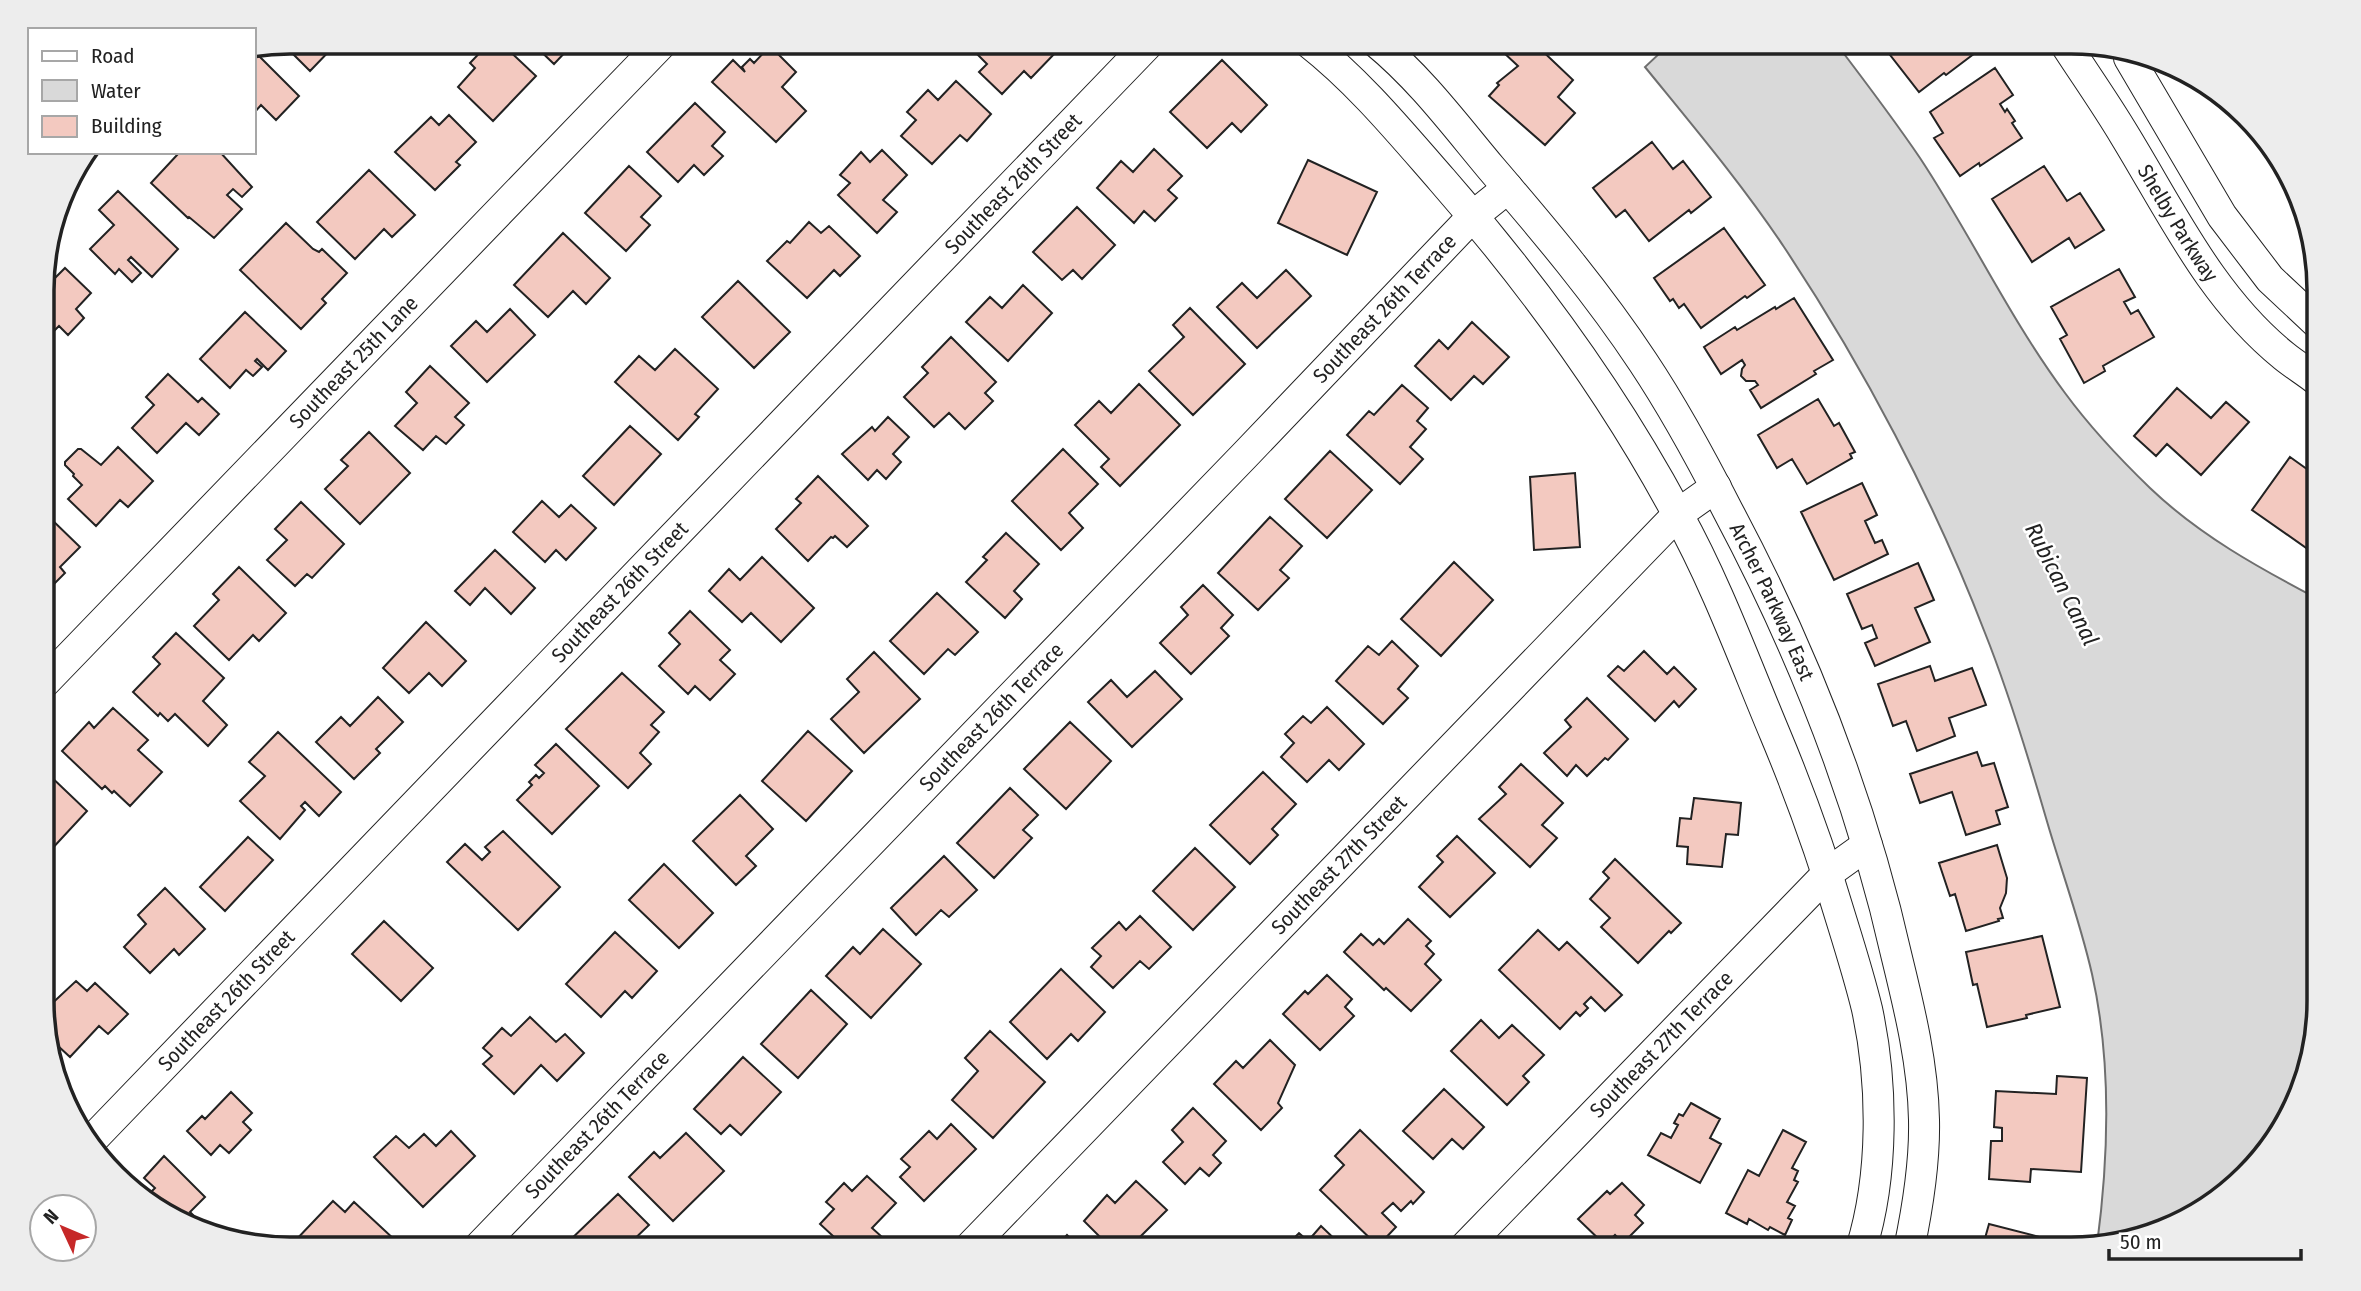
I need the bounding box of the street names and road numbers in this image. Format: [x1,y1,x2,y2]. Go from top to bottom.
street label: Southeast 26th Street [939,108,1087,260]
street label: Shelby Parkway [2132,160,2224,288]
street label: Southeast 26th Terrace [1307,229,1462,389]
street label: Southeast 25th Lane [284,291,424,434]
street label: Southeast 26th Street [546,516,694,668]
street label: Archer Parkway East [1724,519,1820,685]
street label: Southeast 26th Terrace [914,637,1069,797]
street label: Southeast 27th Street [1266,790,1412,940]
street label: Southeast 26th Street [153,924,300,1076]
street label: Southeast 27th Terrace [1585,966,1739,1123]
street label: Southeast 26th Terrace [520,1045,675,1204]

